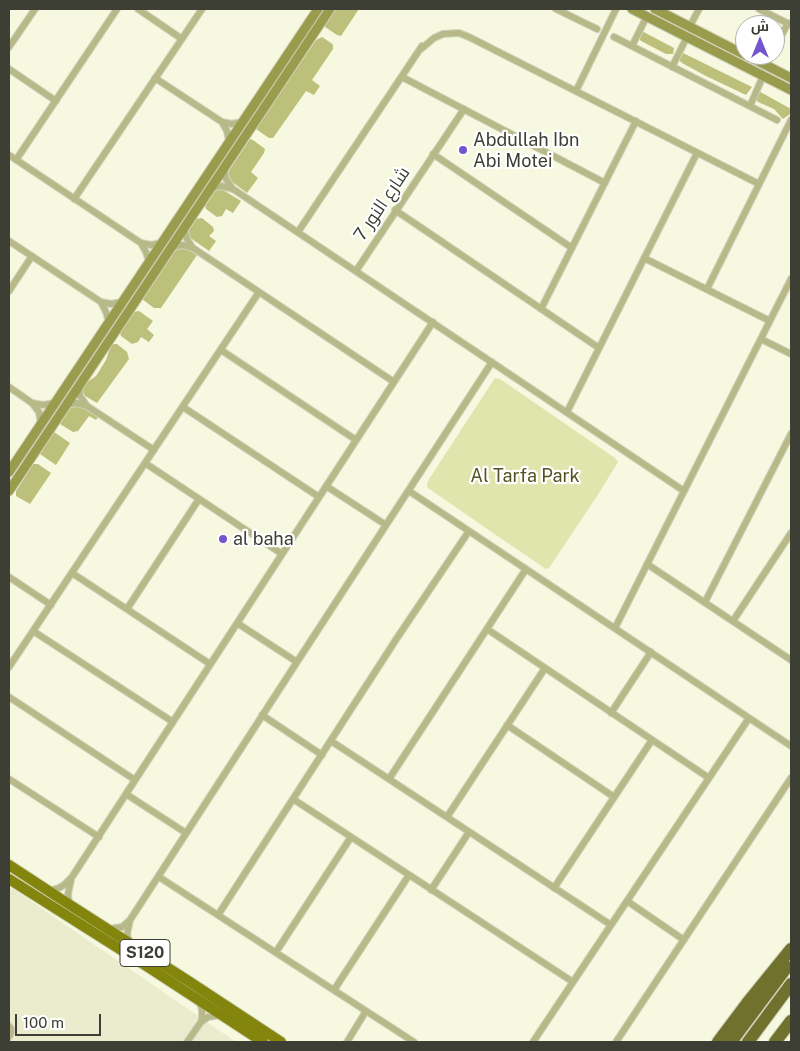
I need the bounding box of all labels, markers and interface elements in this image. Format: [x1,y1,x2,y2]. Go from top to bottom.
north arrow [735,15,785,65]
text: ش [751,18,769,34]
place label: Abdullah Ibn Abi Motei [473,129,579,172]
marker: Abdullah Ibn Abi Motei [457,144,469,156]
street label: شارع النور 7 [349,163,415,245]
park label: Al Tarfa Park [470,465,580,487]
place label: al baha [233,528,294,550]
marker: al baha [217,533,229,545]
road number: S120 [120,940,170,966]
scale bar [18,1004,104,1036]
text: 100 m [23,1014,64,1031]

